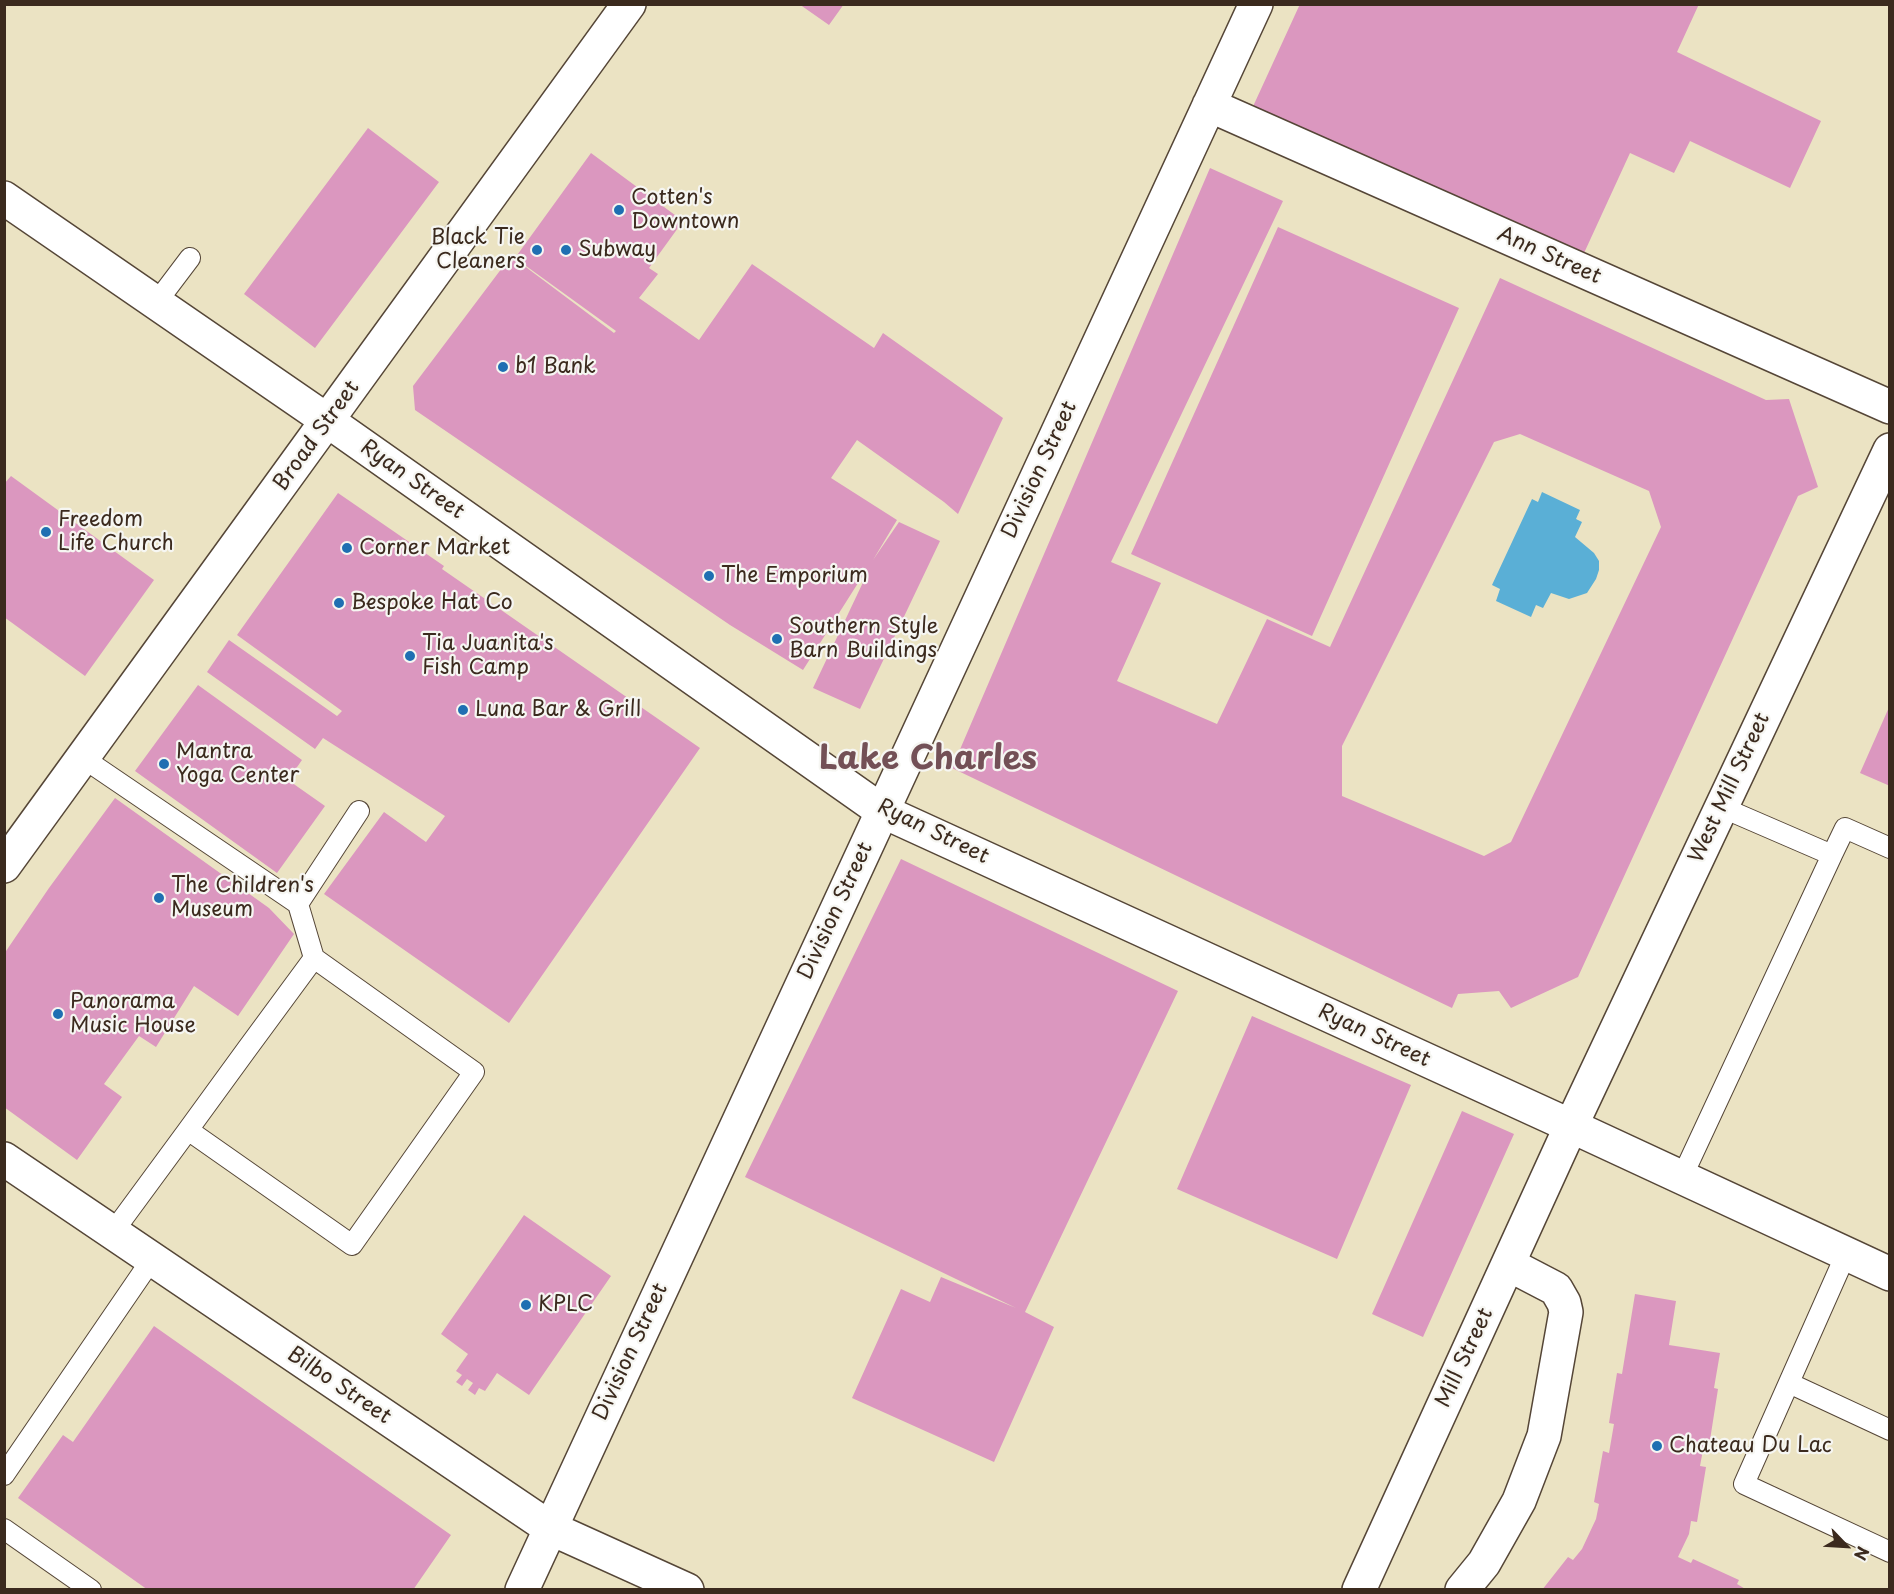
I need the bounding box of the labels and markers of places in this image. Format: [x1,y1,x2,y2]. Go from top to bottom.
place label: Cotten's Downtown [631,185,739,235]
marker: Cotten's Downtown [612,203,626,217]
place label: Black Tie Cleaners [431,225,525,275]
place label: Subway [578,237,656,263]
marker: Black Tie Cleaners [530,243,544,257]
marker: Subway [559,243,573,257]
place label: b1 Bank [515,354,596,380]
marker: b1 Bank [496,360,510,374]
place label: Freedom Life Church [58,507,174,557]
marker: Freedom Life Church [39,525,53,539]
place label: Corner Market [359,535,510,561]
marker: Corner Market [340,541,354,555]
place label: The Emporium [721,563,868,589]
marker: The Emporium [702,569,716,583]
place label: Bespoke Hat Co [351,590,513,616]
marker: Bespoke Hat Co [332,596,346,610]
place label: Southern Style Barn Buildings [789,614,939,664]
place label: Tia Juanita's Fish Camp [422,631,553,681]
marker: Southern Style Barn Buildings [770,632,784,646]
marker: Tia Juanita's Fish Camp [403,649,417,663]
place label: Luna Bar & Grill [475,697,641,723]
marker: Luna Bar & Grill [456,703,470,717]
place label: Mantra Yoga Center [176,739,299,789]
marker: Mantra Yoga Center [157,757,171,771]
place label: The Children's Museum [171,873,314,923]
marker: The Children's Museum [152,891,166,905]
place label: Panorama Music House [70,989,196,1039]
marker: Panorama Music House [51,1007,65,1021]
place label: KPLC [538,1292,593,1318]
marker: KPLC [519,1298,533,1312]
place label: Chateau Du Lac [1669,1433,1832,1459]
marker: Chateau Du Lac [1650,1439,1664,1453]

